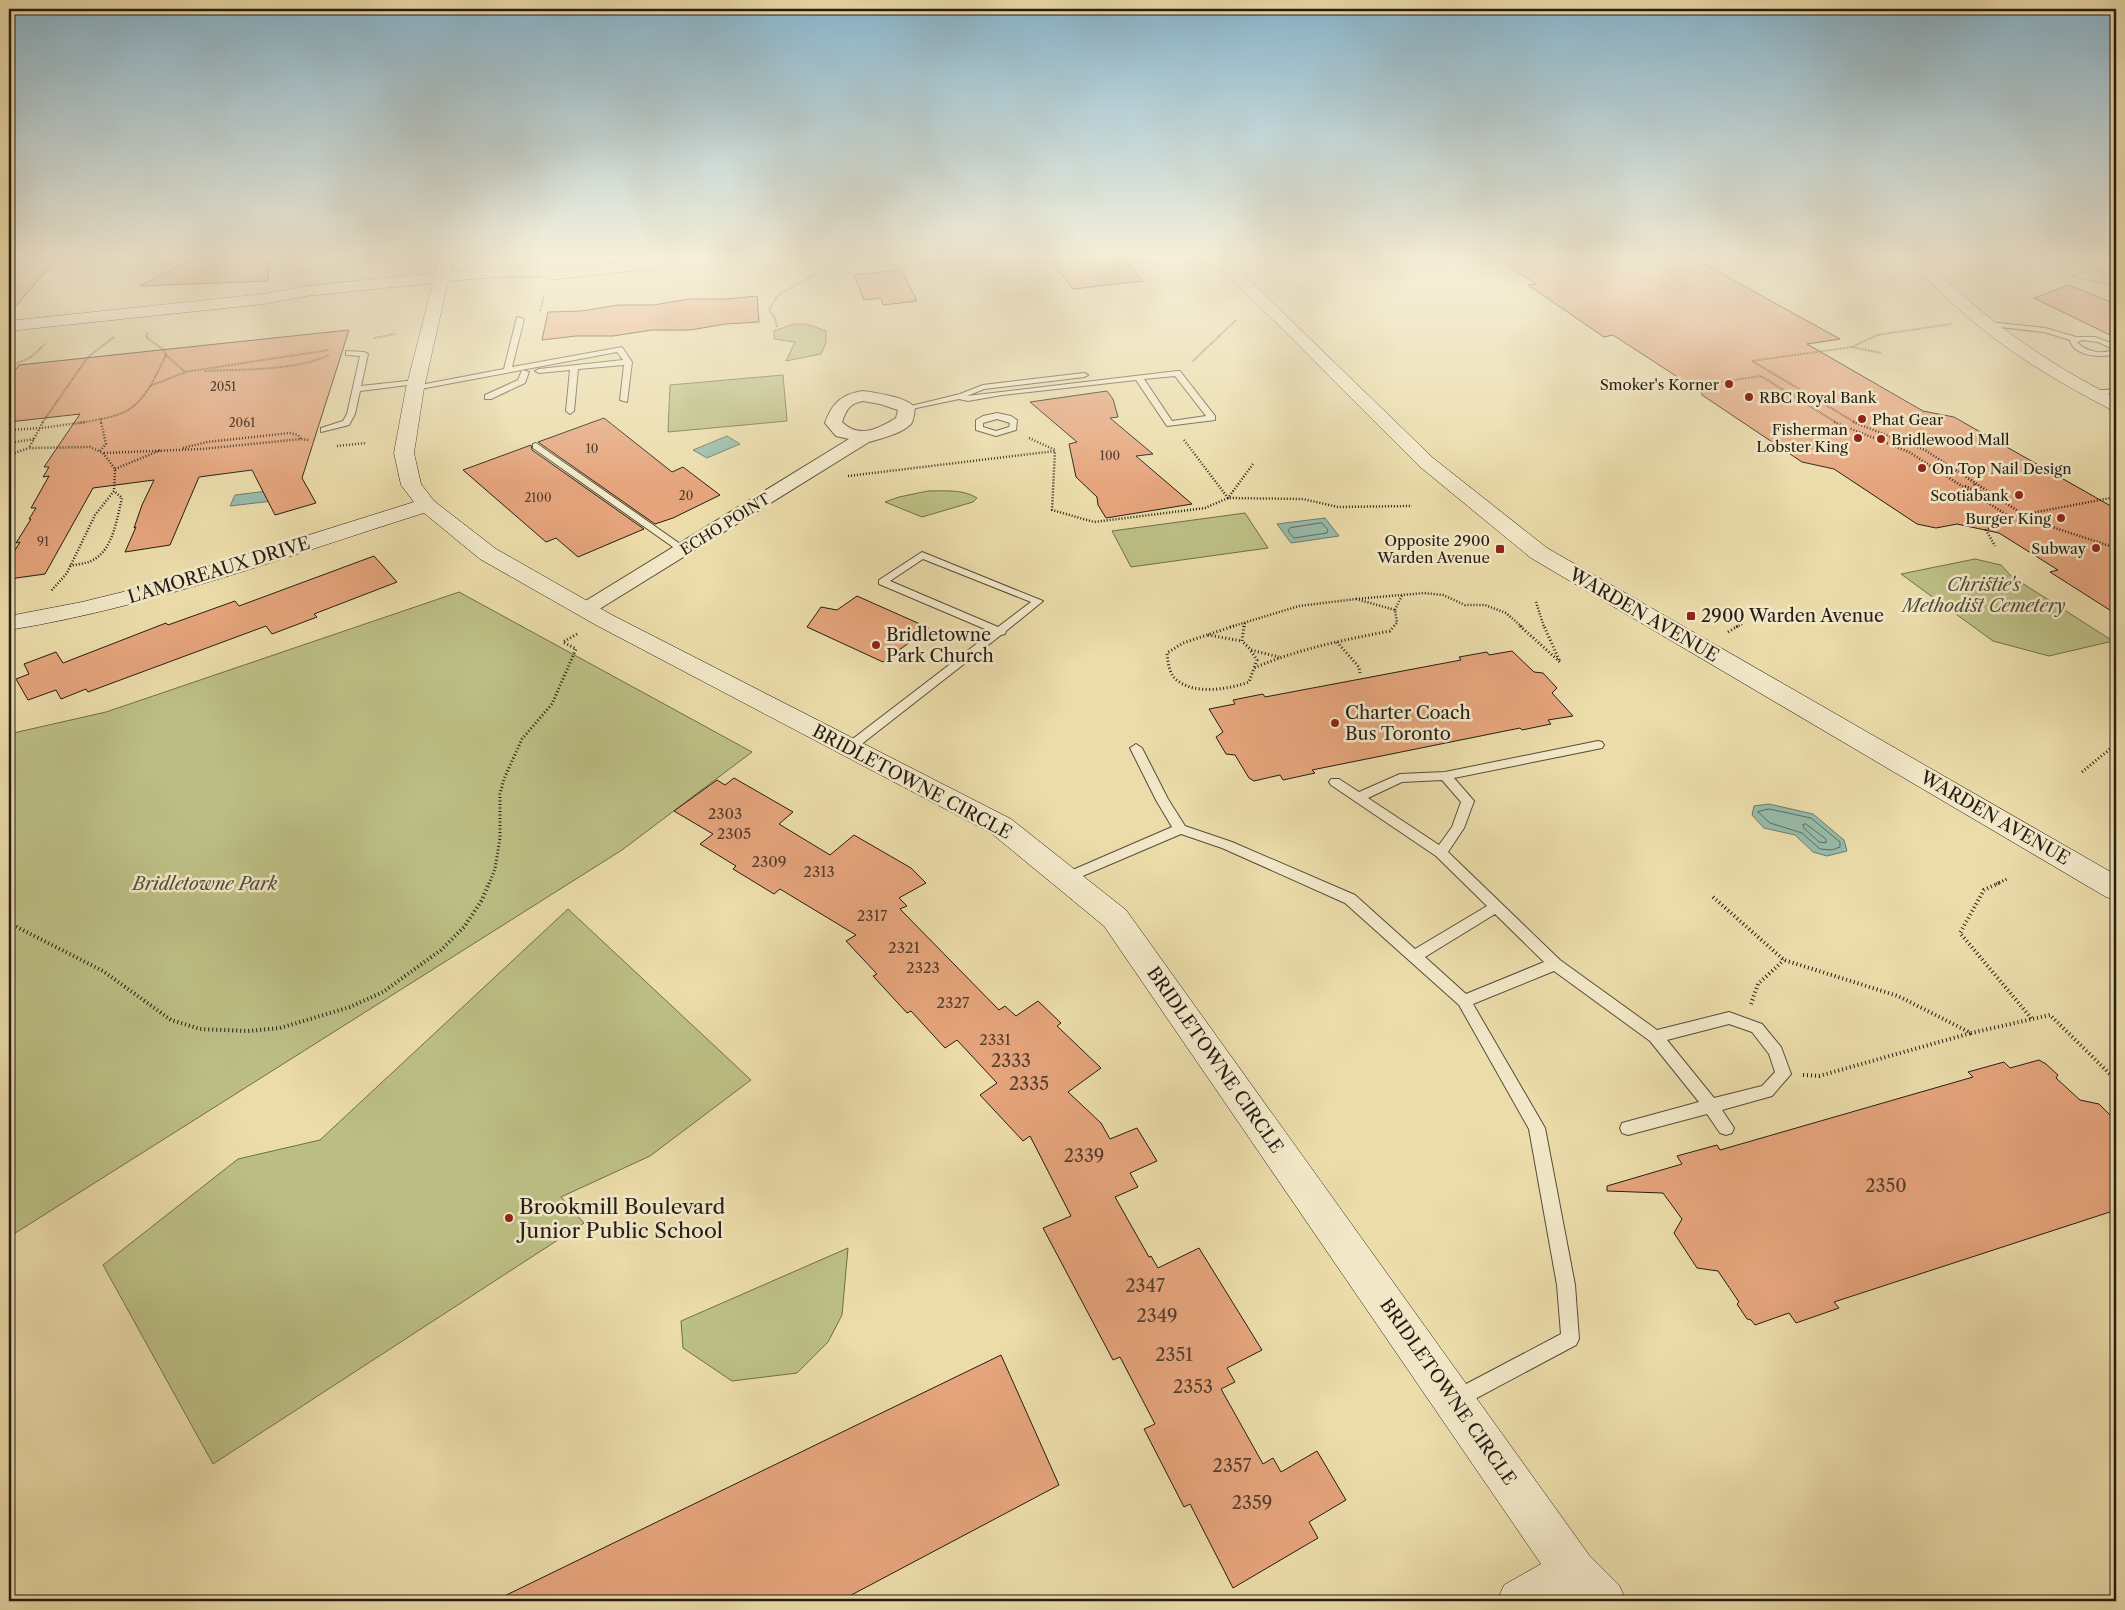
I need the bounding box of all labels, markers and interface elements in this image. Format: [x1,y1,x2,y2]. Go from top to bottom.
place label: Smoker's Korner [1600,375,1720,394]
marker: Smoker's Korner [1723,378,1735,390]
house number: 2051 [210,379,236,394]
place label: RBC Royal Bank [1759,388,1878,407]
marker: RBC Royal Bank [1743,391,1755,403]
place label: Phat Gear [1872,410,1944,429]
marker: Phat Gear [1856,413,1868,425]
house number: 2061 [229,415,255,430]
place label: Fisherman Lobster King [1756,420,1849,456]
place label: Bridlewood Mall [1891,430,2010,449]
marker: Fisherman Lobster King [1852,432,1864,444]
marker: Bridlewood Mall [1875,433,1887,445]
house number: 10 [586,441,598,456]
house number: 100 [1100,448,1120,463]
place label: On Top Nail Design [1932,459,2072,478]
marker: On Top Nail Design [1916,462,1928,474]
place label: Scotiabank [1930,486,2010,505]
street label: ECHO POINT [676,488,774,559]
house number: 20 [679,488,693,503]
marker: Scotiabank [2013,489,2025,501]
house number: 2100 [524,490,552,505]
place label: Burger King [1965,509,2051,528]
marker: Burger King [2055,512,2067,524]
place label: Opposite 2900 Warden Avenue [1376,531,1490,567]
street label: L'AMOREAUX DRIVE [125,532,313,608]
house number: 91 [37,534,49,549]
place label: Subway [2031,539,2087,558]
marker: Subway [2090,542,2102,554]
marker: Opposite 2900 Warden Avenue [1494,543,1506,555]
street label: WARDEN AVENUE [1564,563,1723,667]
park label: Christie's Methodist Cemetery [1900,574,2066,617]
place label: 2900 Warden Avenue [1701,605,1884,627]
marker: 2900 Warden Avenue [1685,610,1697,622]
place label: Bridletowne Park Church [886,624,994,667]
marker: Bridletowne Park Church [870,639,882,651]
place label: Charter Coach Bus Toronto [1345,702,1471,745]
marker: Charter Coach Bus Toronto [1329,717,1341,729]
street label: BRIDLETOWNE CIRCLE [809,720,1015,844]
street label: WARDEN AVENUE [1915,766,2074,870]
house number: 2303 [708,804,742,823]
house number: 2305 [717,824,751,843]
house number: 2309 [751,852,787,871]
house number: 2313 [803,862,835,881]
park label: Bridletowne Park [131,873,278,895]
house number: 2317 [857,906,888,925]
house number: 2321 [888,938,921,957]
house number: 2323 [906,958,940,977]
street label: BRIDLETOWNE CIRCLE [1142,963,1288,1157]
house number: 2327 [937,993,970,1012]
house number: 2331 [979,1030,1011,1049]
house number: 2333 [991,1050,1031,1072]
house number: 2335 [1009,1073,1049,1095]
house number: 2339 [1064,1145,1104,1167]
house number: 2350 [1865,1175,1907,1197]
place label: Brookmill Boulevard Junior Public School [516,1194,726,1243]
marker: Brookmill Boulevard Junior Public School [503,1212,515,1224]
house number: 2347 [1125,1275,1165,1297]
street label: BRIDLETOWNE CIRCLE [1375,1295,1521,1489]
house number: 2349 [1136,1305,1178,1327]
house number: 2351 [1155,1344,1193,1366]
house number: 2353 [1173,1376,1213,1398]
house number: 2357 [1213,1455,1252,1477]
house number: 2359 [1232,1492,1272,1514]

